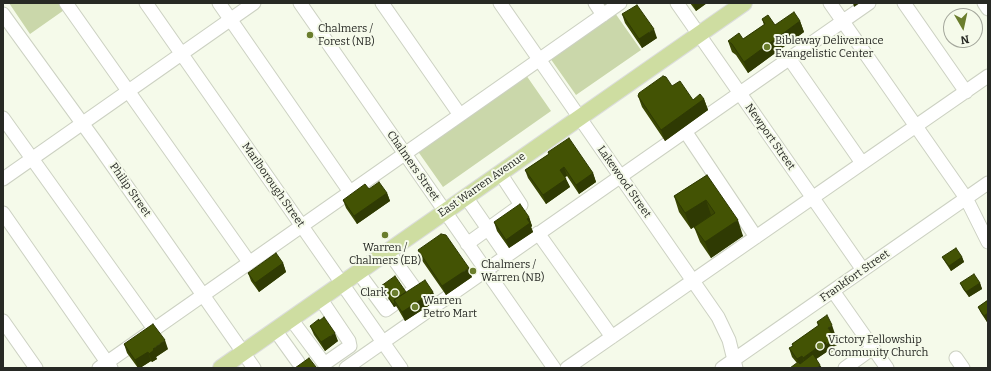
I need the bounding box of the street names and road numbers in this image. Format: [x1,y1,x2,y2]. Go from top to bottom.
street label: Newport Street [742,101,798,173]
street label: Chalmers Street [384,128,442,204]
street label: Marlborough Street [239,140,307,230]
street label: Lakewood Street [594,144,654,220]
street label: East Warren Avenue [436,150,528,220]
street label: Philip Street [107,160,153,220]
street label: Frankfort Street [818,247,892,305]

